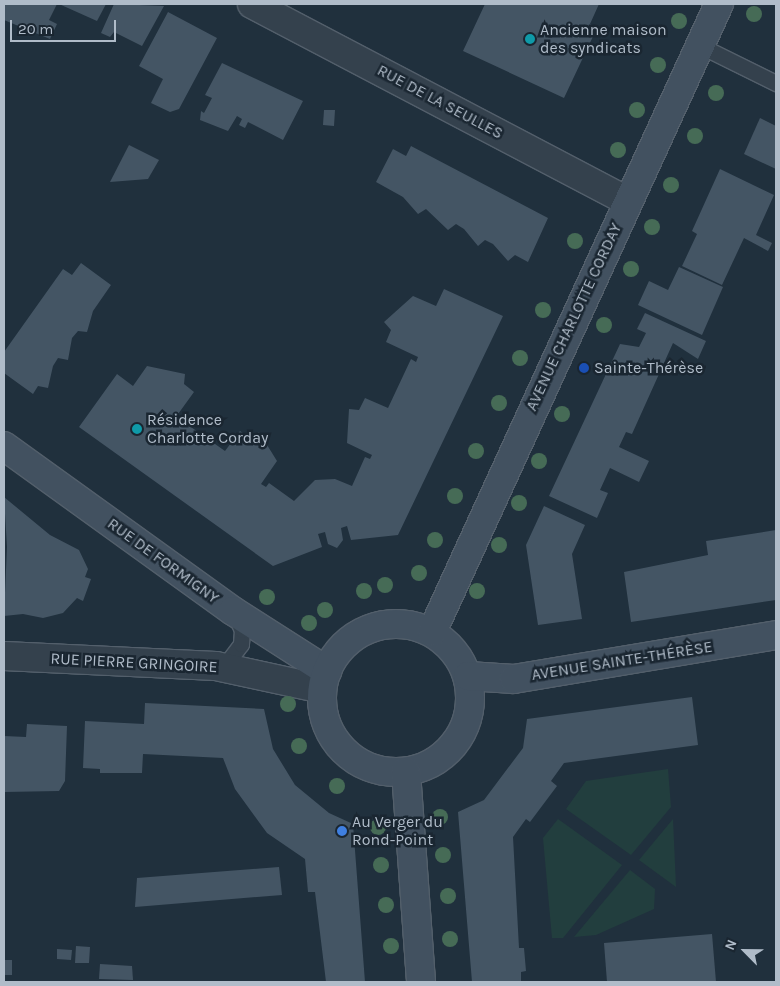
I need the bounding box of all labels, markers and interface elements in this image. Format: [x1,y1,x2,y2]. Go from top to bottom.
scale bar [12,10,119,42]
text: 20 m [18,20,53,38]
place label: Ancienne maison des syndicats [540,20,667,58]
marker: Ancienne maison des syndicats [524,33,536,45]
street label: RUE DE LA SEULLES [374,61,506,143]
street label: AVENUE CHARLOTTE CORDAY [522,220,626,414]
place label: Sainte-Thérèse [594,358,703,378]
marker: Sainte-Thérèse [578,362,590,374]
place label: Résidence Charlotte Corday [147,410,268,448]
marker: Résidence Charlotte Corday [131,423,143,435]
street label: RUE DE FORMIGNY [104,514,222,608]
street label: AVENUE SAINTE-THÉRÈSE [530,637,714,685]
street label: RUE PIERRE GRINGOIRE [50,649,218,677]
place label: Au Verger du Rond-Point [352,812,443,850]
marker: Au Verger du Rond-Point [336,825,348,837]
north arrow [720,926,770,976]
text: N [721,937,741,953]

